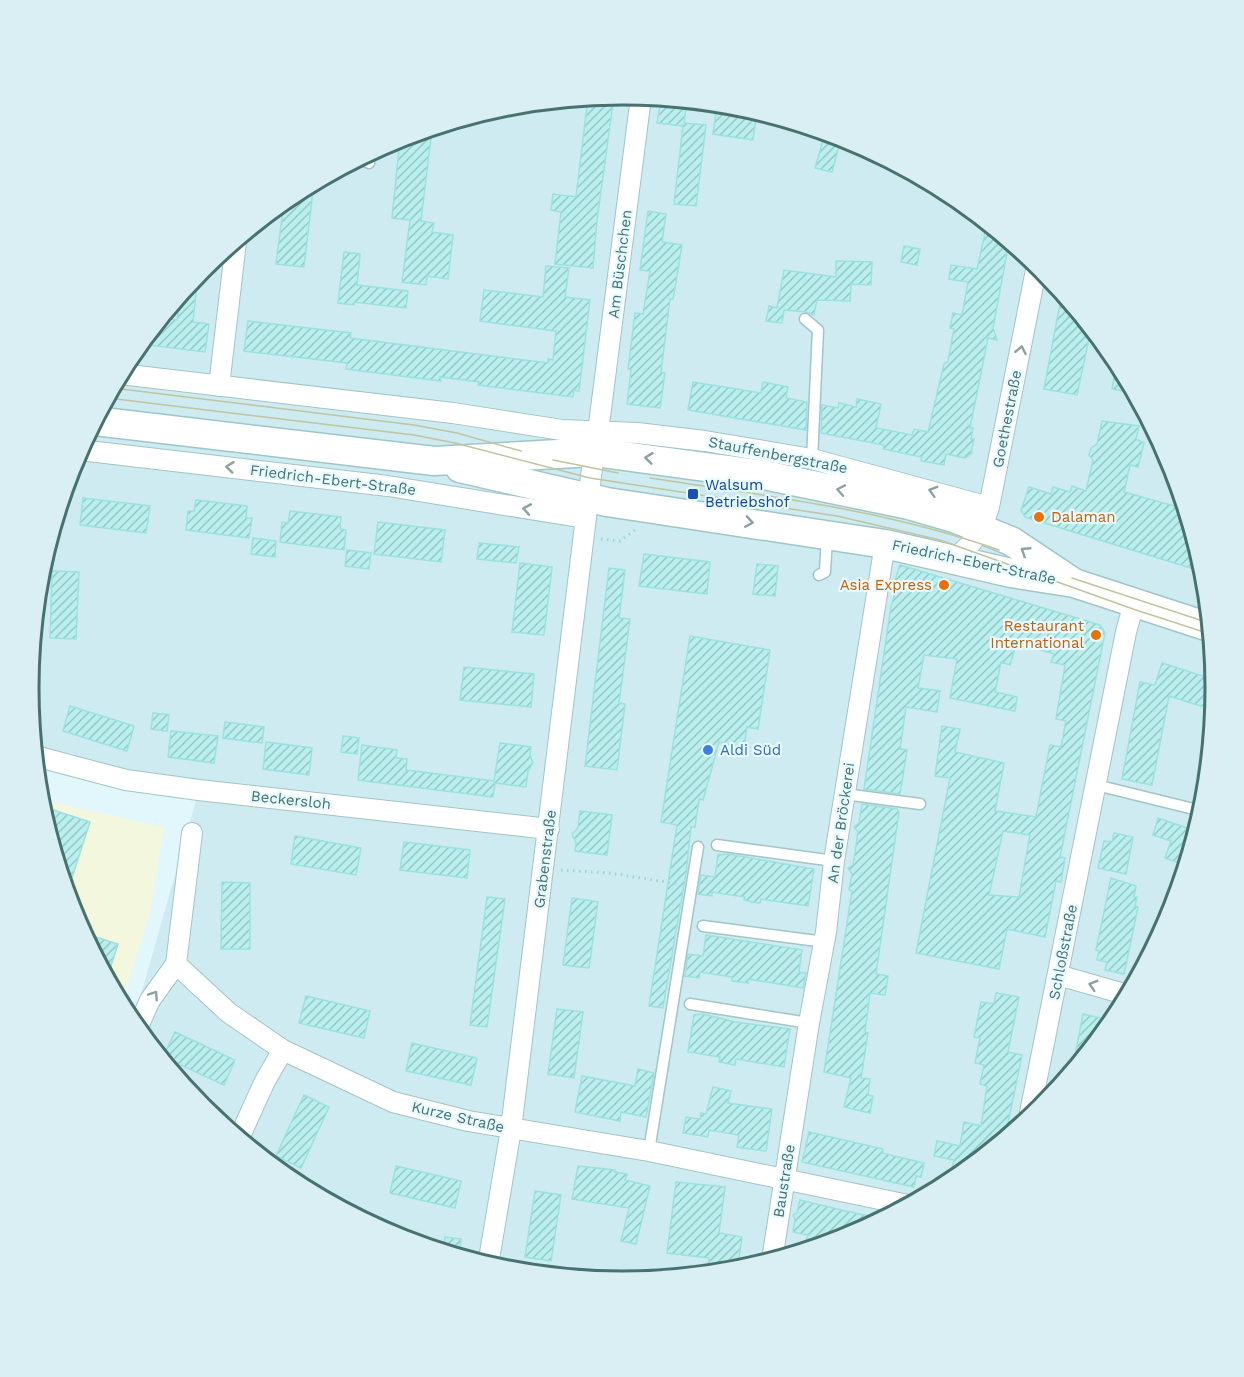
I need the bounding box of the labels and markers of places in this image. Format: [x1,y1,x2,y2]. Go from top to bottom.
place label: Walsum Betriebshof [705,476,790,511]
marker: Walsum Betriebshof [686,487,700,501]
place label: Dalaman [1051,508,1115,526]
marker: Dalaman [1032,510,1046,524]
place label: Asia Express [840,576,932,594]
marker: Asia Express [937,578,951,592]
place label: Restaurant International [990,617,1085,652]
marker: Restaurant International [1089,628,1103,642]
place label: Aldi Süd [720,741,781,759]
marker: Aldi Süd [701,743,715,757]

